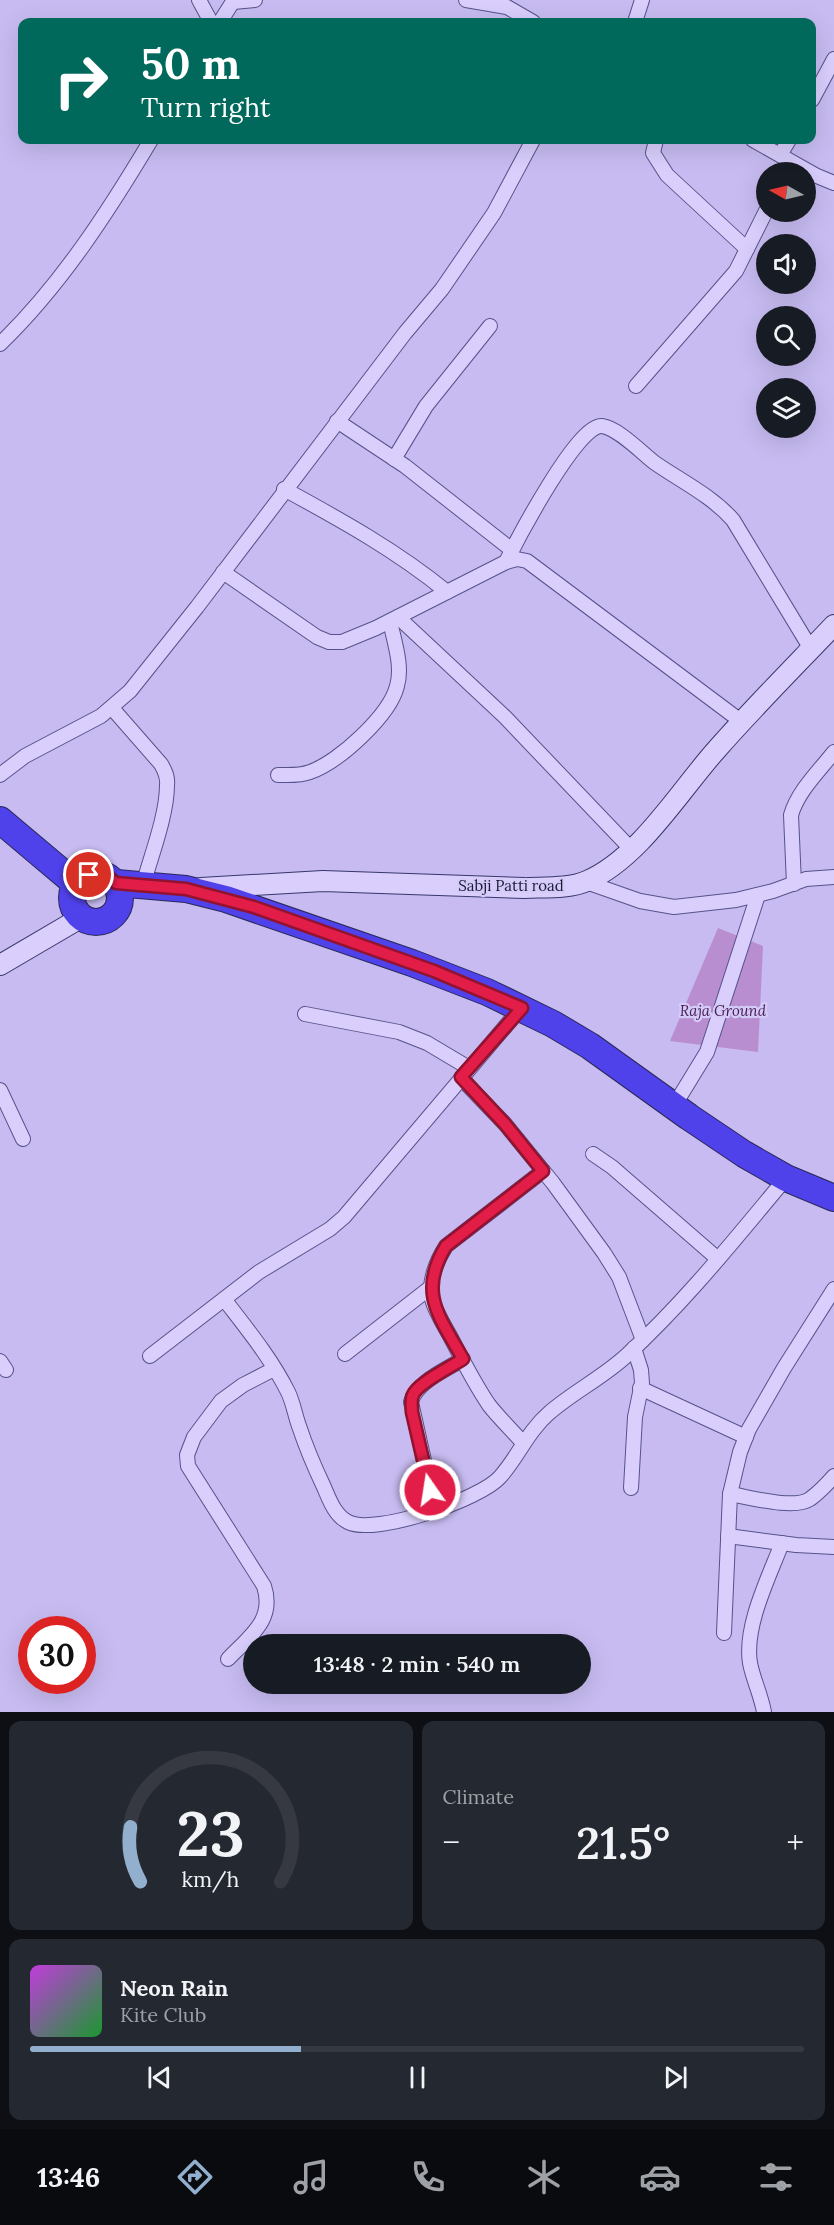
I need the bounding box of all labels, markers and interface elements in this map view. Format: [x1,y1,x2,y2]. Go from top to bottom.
text: 50 m [141,37,240,91]
icon: right [42,42,120,120]
text: Turn right [141,90,270,124]
north arrow [756,162,816,222]
map controls [756,162,816,438]
button: sound [756,234,816,294]
button: search [756,306,816,366]
button: layers [756,378,816,438]
pin [63,849,114,900]
icon: arrive [72,858,105,891]
street label: Sabji Patti road [458,876,564,895]
park label: Raja Ground [680,1001,767,1020]
position arrow [398,1458,462,1522]
speed limit sign: 30 [18,1616,96,1694]
text: 13:48 · 2 min · 540 m [314,1650,520,1678]
text: Climate [443,1784,514,1809]
text: 23 [177,1793,245,1873]
text: 21.5° [576,1814,670,1871]
text: − [443,1821,460,1863]
text: + [787,1821,804,1863]
text: km/h [182,1866,240,1894]
text: Neon Rain [120,1974,228,2002]
text: Kite Club [120,2002,206,2027]
icon: previous [143,2061,176,2094]
icon: pause [401,2061,434,2094]
icon: next [659,2061,692,2094]
icon: directions [174,2156,216,2198]
icon: music [290,2156,332,2198]
icon: phone [407,2156,449,2198]
icon: climate [523,2156,565,2198]
icon: car [639,2156,681,2198]
icon: filters [755,2156,797,2198]
text: 13:46 [37,2160,100,2194]

